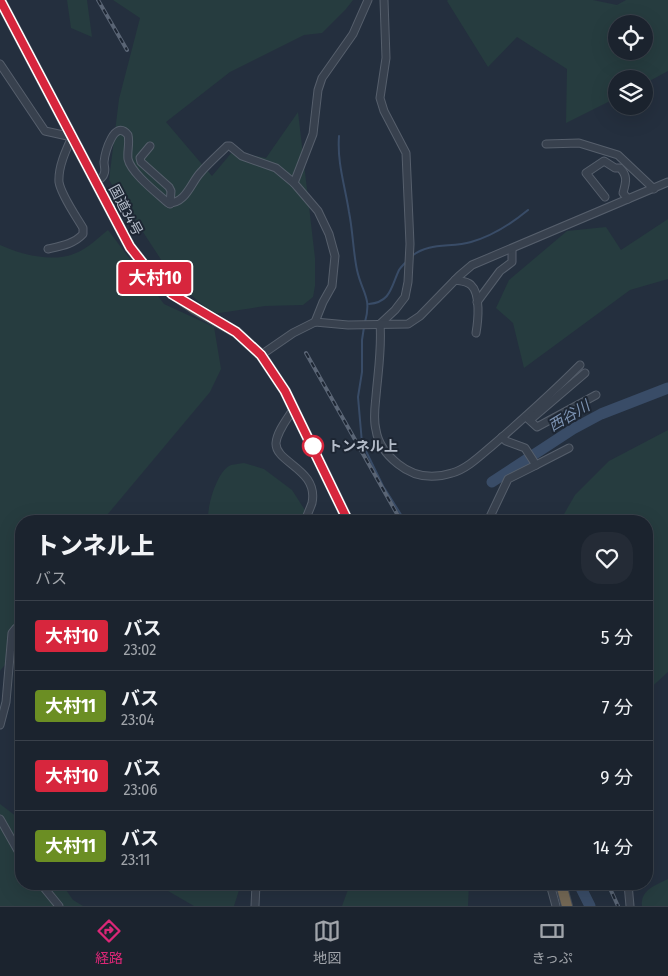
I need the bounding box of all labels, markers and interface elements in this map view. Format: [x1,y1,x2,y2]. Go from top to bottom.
map controls [608,15,653,115]
button: locate [608,15,653,60]
button: layers [608,70,653,115]
street label: 国道34号 [105,182,146,239]
line badge: 大村10 [120,262,190,294]
text: 大村10 [128,267,182,289]
water label: 西谷川 [545,396,595,435]
marker: トンネル上 [302,435,324,457]
place label: トンネル上 [328,438,398,455]
text: トンネル上 [35,532,155,560]
button: heart [581,532,633,584]
text: バス [35,569,67,588]
text: バス [123,617,161,640]
text: 大村10 [45,625,98,647]
text: 5 分 [601,626,633,649]
text: 23:02 [123,640,156,659]
text: バス [121,687,159,710]
text: 大村11 [45,695,96,717]
text: 7 分 [602,696,633,719]
text: 23:04 [121,710,155,729]
text: バス [123,757,161,780]
text: 大村10 [45,765,98,787]
text: 9 分 [600,766,633,789]
text: 23:06 [123,780,157,799]
text: バス [121,827,159,850]
text: 大村11 [45,835,96,857]
text: 14 分 [593,836,633,859]
text: 23:11 [121,850,150,869]
tab: 経路 [95,917,123,967]
tab: 地図 [313,917,341,967]
tab: きっぷ [531,917,573,967]

